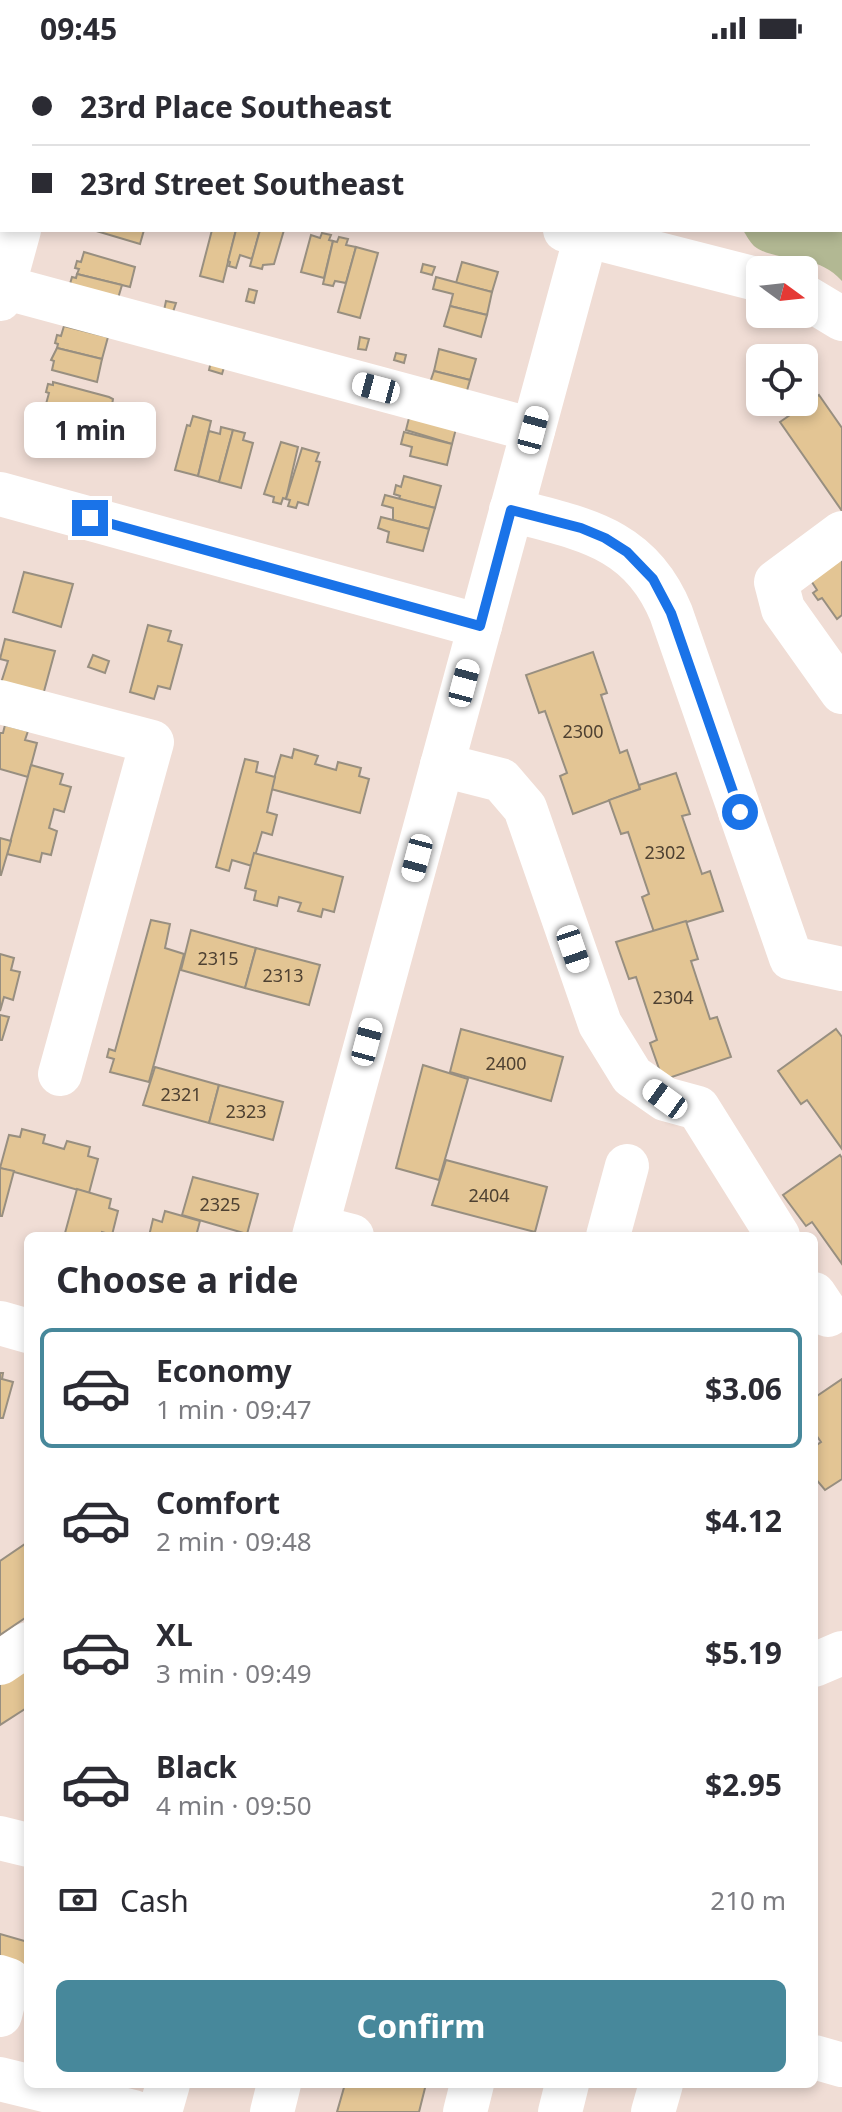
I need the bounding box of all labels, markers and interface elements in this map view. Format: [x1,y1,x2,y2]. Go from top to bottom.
text: 09:45 [40,8,117,49]
text: 23rd Place Southeast [80,86,392,127]
text: 23rd Street Southeast [80,163,404,204]
north arrow [746,256,818,328]
map controls [746,256,818,416]
button: locate [746,344,818,416]
car [350,370,402,406]
callout: 1 min [24,402,156,458]
car [515,404,551,456]
text: 1 min [54,412,126,448]
route end [72,500,108,536]
car [446,657,482,709]
house number: 2300 [562,719,604,743]
route start [722,794,758,830]
car [399,832,435,884]
house number: 2302 [644,840,686,864]
car [554,922,592,976]
house number: 2315 [197,946,239,970]
house number: 2313 [262,963,304,987]
house number: 2304 [652,985,694,1009]
car [349,1016,385,1068]
house number: 2400 [485,1051,527,1075]
car [639,1075,691,1123]
house number: 2321 [160,1082,202,1106]
house number: 2323 [225,1099,267,1123]
house number: 2404 [468,1183,510,1207]
house number: 2325 [199,1192,241,1216]
text: Choose a ride [56,1255,298,1304]
text: Economy [156,1350,292,1391]
icon: car [60,1352,132,1424]
text: $3.06 [705,1368,782,1409]
text: 1 min · 09:47 [156,1391,312,1427]
text: Comfort [156,1482,280,1523]
icon: car [60,1484,132,1556]
text: $4.12 [705,1500,782,1541]
text: 2 min · 09:48 [156,1523,312,1559]
text: XL [156,1614,193,1655]
icon: car [60,1616,132,1688]
text: $5.19 [705,1632,782,1673]
text: 3 min · 09:49 [156,1655,312,1691]
text: Black [156,1746,237,1787]
icon: car [60,1748,132,1820]
text: $2.95 [705,1764,782,1805]
text: 4 min · 09:50 [156,1787,312,1823]
icon: cash [56,1878,100,1922]
text: Cash [120,1880,189,1921]
text: 210 m [710,1882,786,1918]
button: Confirm [56,1980,786,2072]

